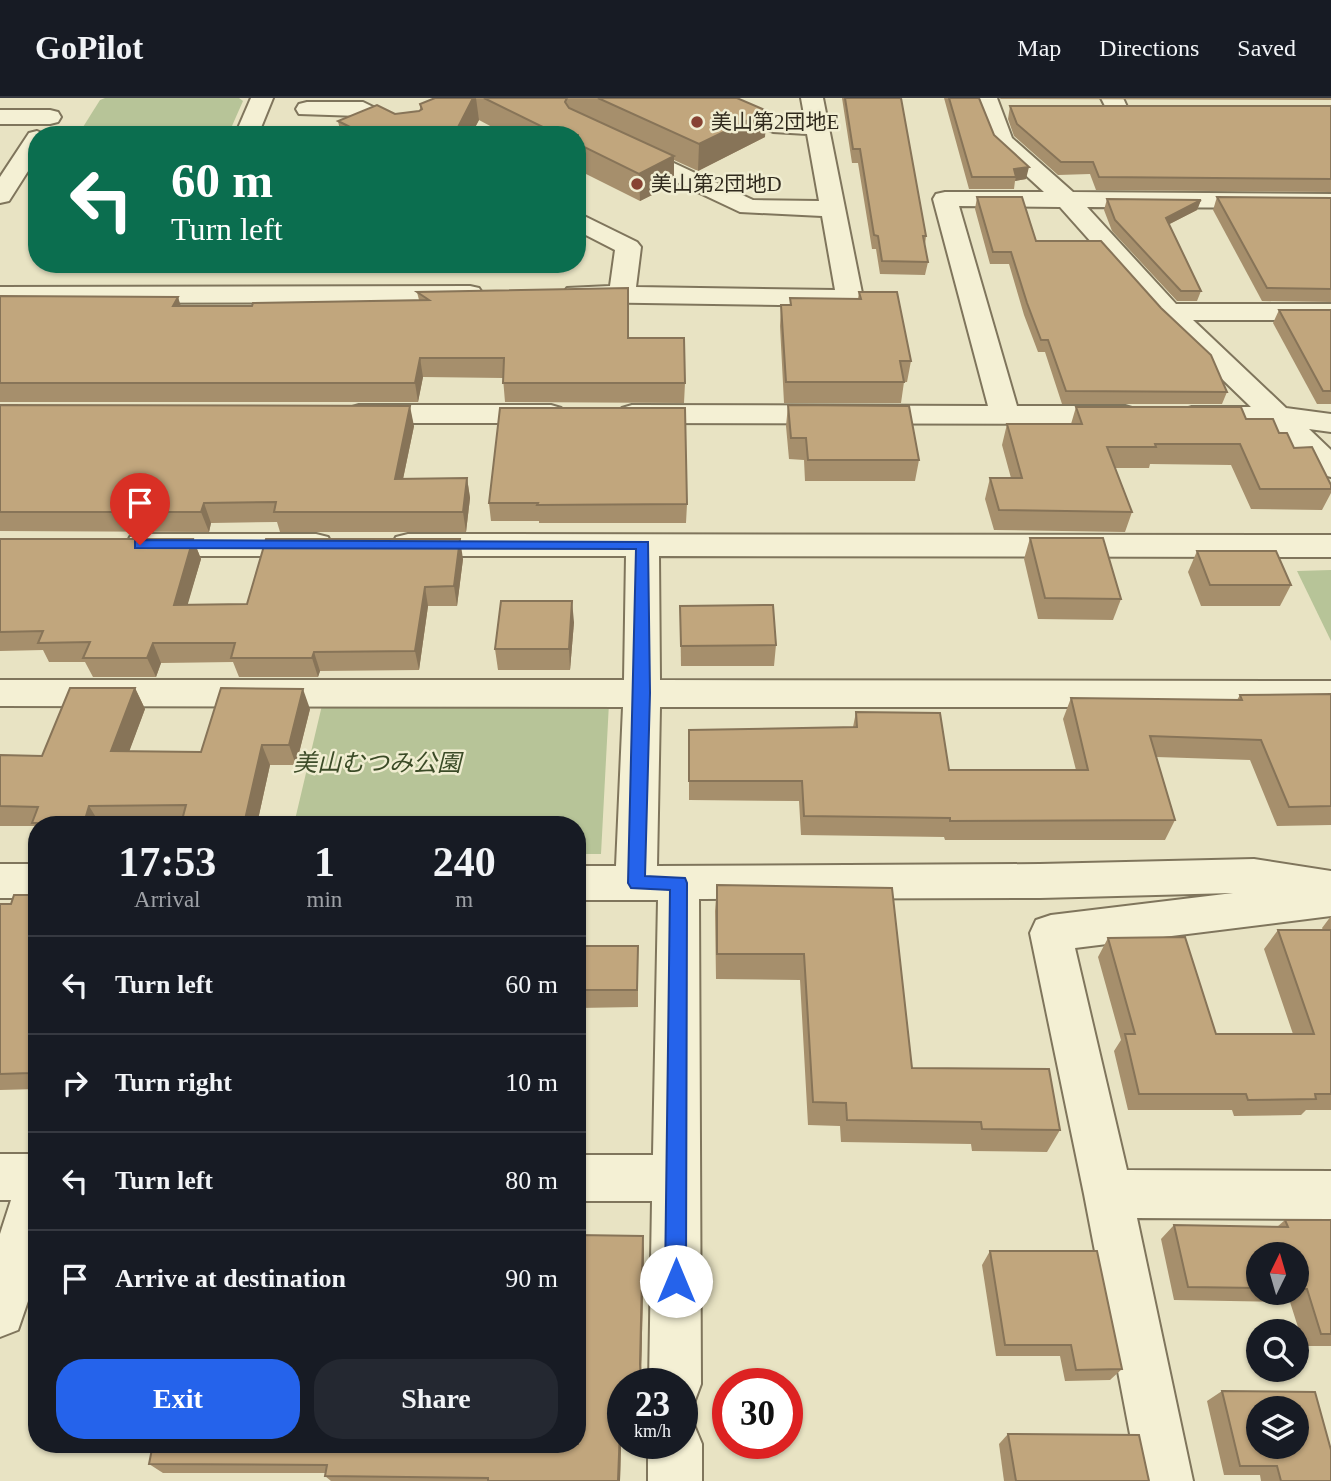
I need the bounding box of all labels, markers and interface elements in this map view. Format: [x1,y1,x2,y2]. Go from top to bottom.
text: GoPilot [35,30,143,66]
text: Map [1017,35,1061,61]
text: Directions [1099,35,1199,61]
text: Saved [1237,35,1296,61]
place label: 美山第2団地E [711,110,839,134]
marker: 美山第2団地E [689,114,705,130]
text: 60 m [171,153,273,208]
icon: left [56,154,147,245]
place label: 美山第2団地D [651,172,782,196]
marker: 美山第2団地D [629,176,645,192]
text: Turn left [171,211,283,247]
pin [110,473,170,545]
icon: arrive [121,484,159,522]
park label: 美山むつみ公園 [293,750,464,776]
text: 17:53 [118,839,216,885]
text: 1 [314,839,335,885]
text: 240 [433,839,496,885]
text: Arrival [134,887,201,912]
text: min [307,887,342,912]
text: m [455,887,473,912]
icon: left [56,966,94,1004]
text: Turn left [115,970,213,999]
text: 60 m [505,970,558,999]
icon: right [56,1064,94,1102]
text: Turn right [115,1068,232,1097]
text: 10 m [505,1068,558,1097]
icon: left [56,1162,94,1200]
text: Turn left [115,1166,213,1195]
text: 80 m [505,1166,558,1195]
north arrow [1246,1242,1309,1306]
map controls [1246,1242,1309,1459]
position arrow [639,1244,713,1318]
icon: arrive [56,1260,94,1298]
text: Arrive at destination [115,1264,346,1293]
text: 90 m [505,1264,558,1293]
button: search [1246,1319,1309,1382]
button: Exit [56,1359,300,1439]
button: Share [314,1359,558,1439]
speed limit sign: 30 [712,1368,803,1459]
text: 23 [635,1385,670,1424]
button: layers [1246,1396,1309,1459]
text: km/h [634,1421,671,1441]

